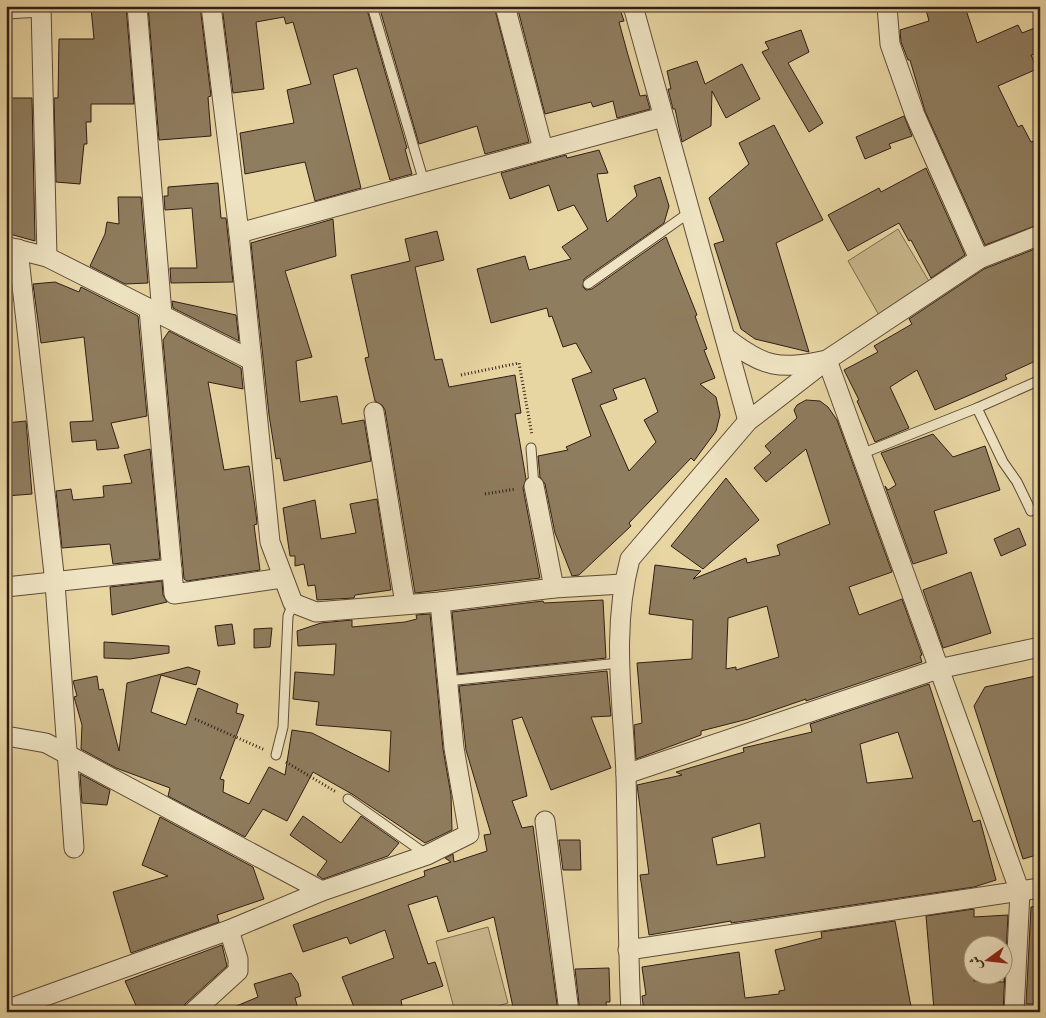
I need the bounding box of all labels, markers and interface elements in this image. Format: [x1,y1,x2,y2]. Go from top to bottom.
north arrow [964,936,1014,986]
text: ش [965,954,986,972]

